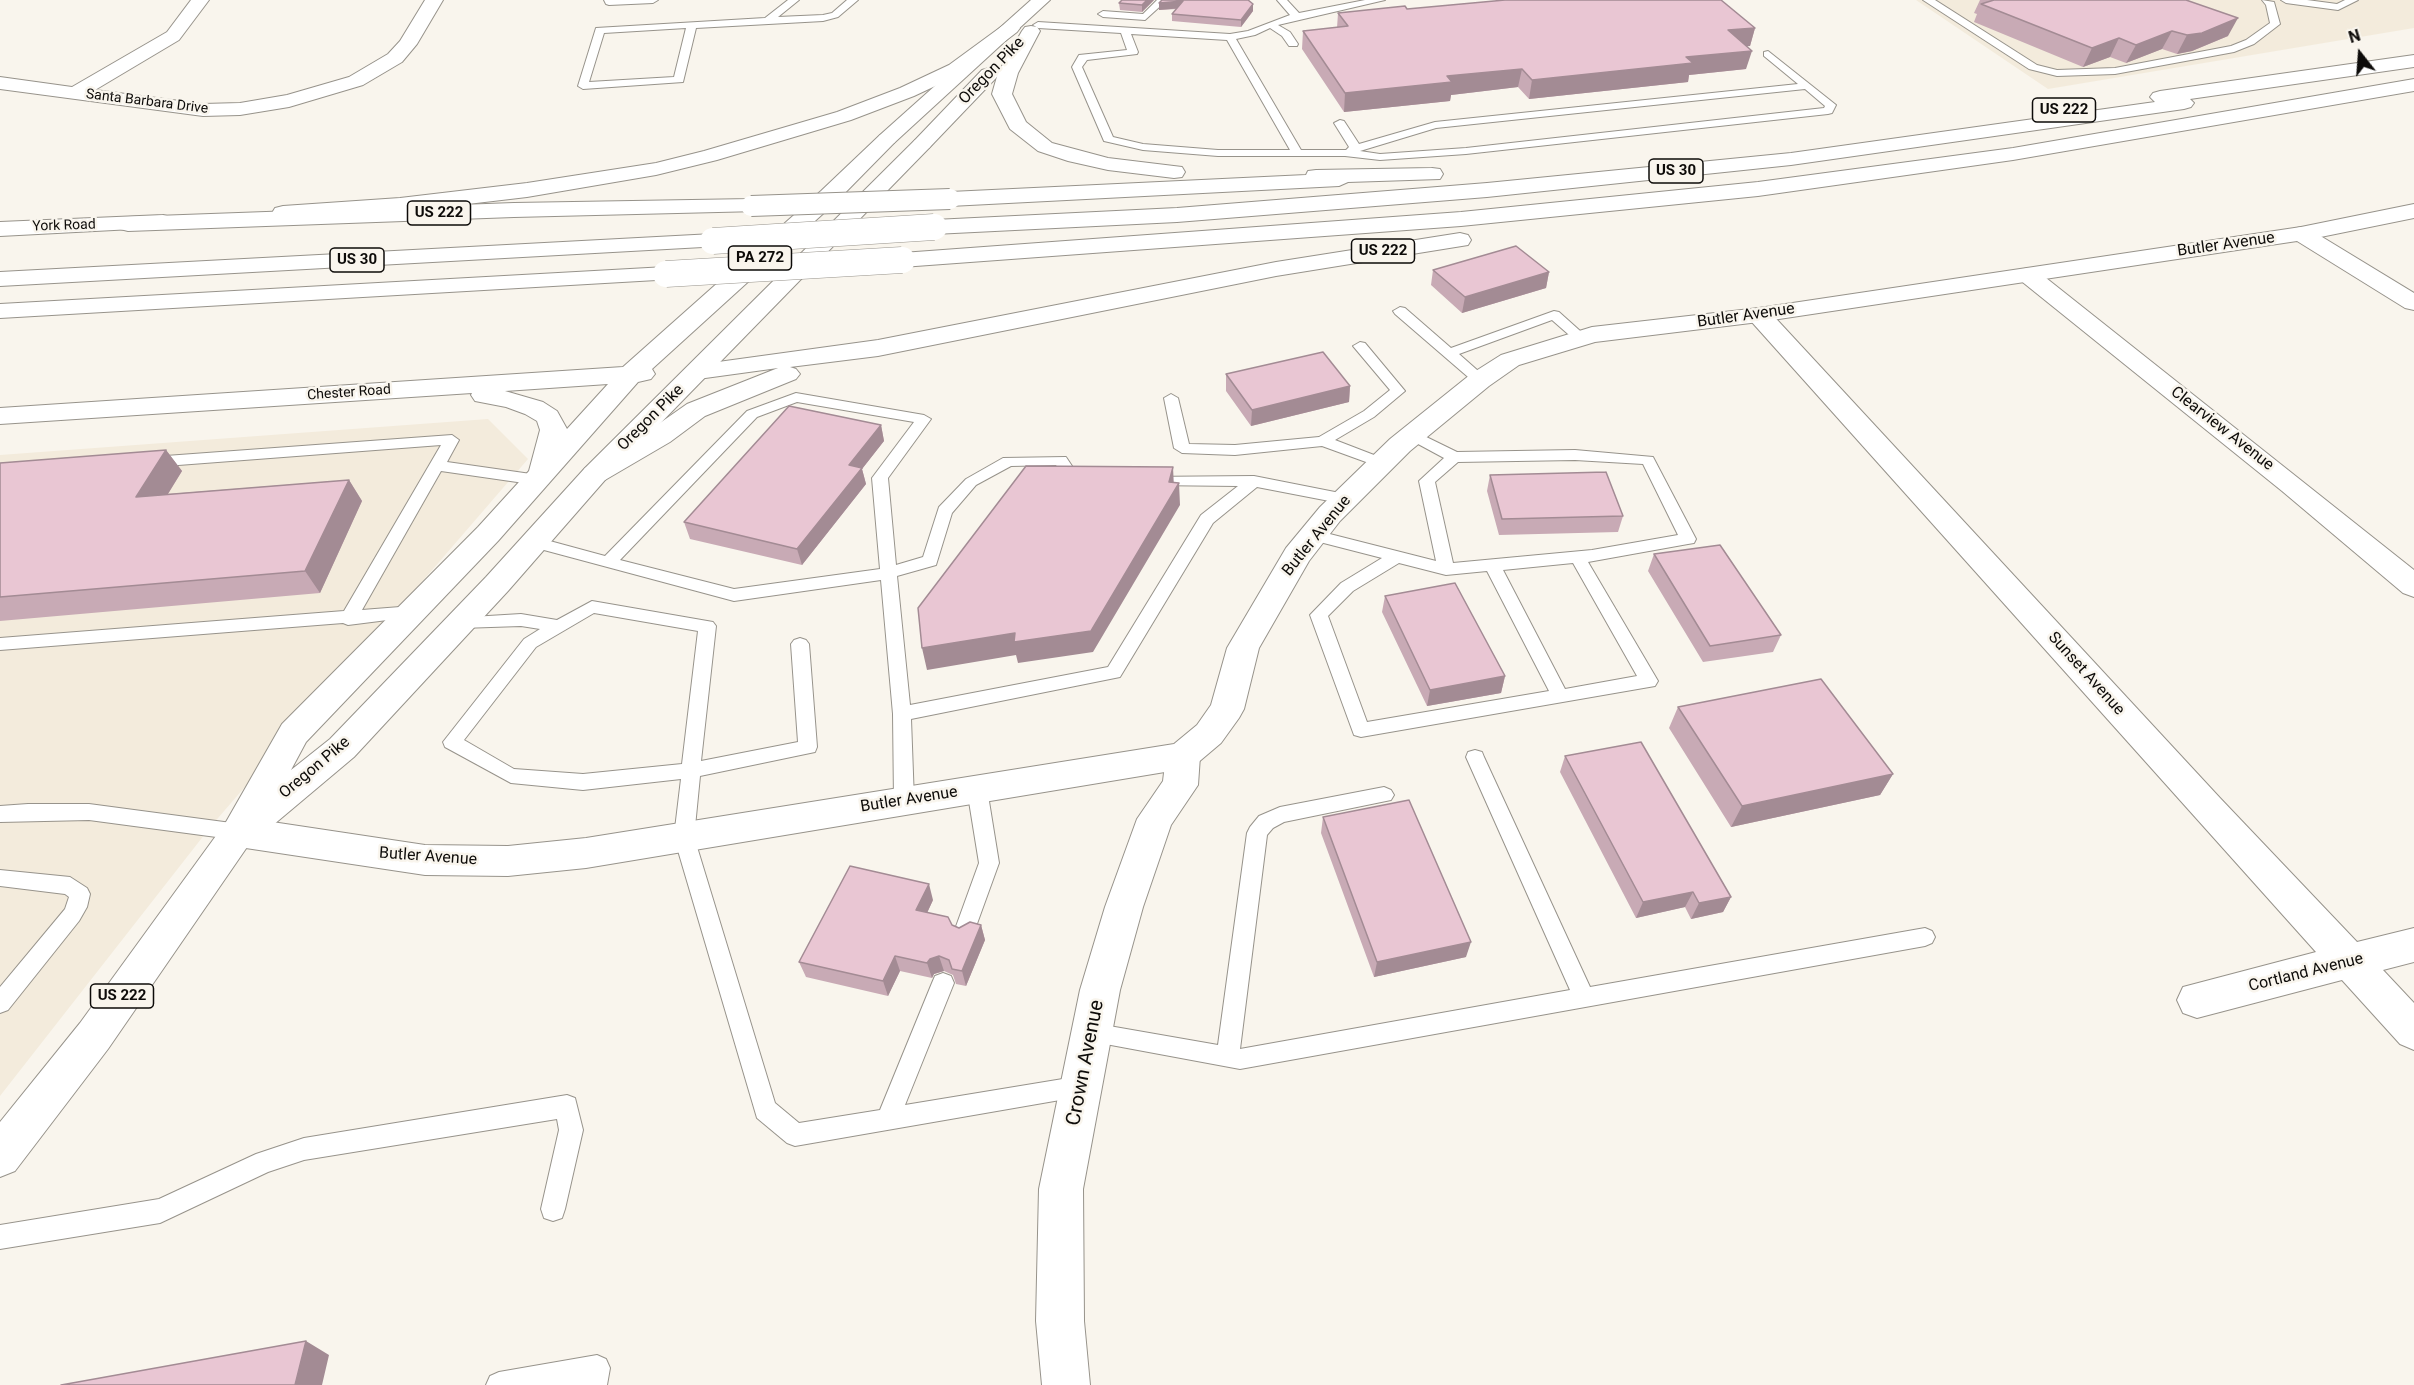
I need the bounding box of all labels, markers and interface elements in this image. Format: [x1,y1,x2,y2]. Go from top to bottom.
north arrow [2330,24,2390,84]
text: N [2346,26,2363,47]
street label: Oregon Pike [955,33,1029,109]
street label: Santa Barbara Drive [85,86,209,118]
road number: US 222 [2032,98,2096,122]
road number: US 30 [1649,159,1703,183]
road number: US 222 [408,201,470,225]
street label: York Road [32,216,96,236]
street label: Butler Avenue [2176,229,2276,261]
road number: US 222 [1352,239,1414,263]
road number: PA 272 [728,246,792,270]
road number: US 30 [330,248,384,272]
street label: Butler Avenue [1696,300,1796,332]
street label: Oregon Pike [614,381,688,455]
street label: Chester Road [307,382,391,404]
street label: Clearview Avenue [2167,383,2277,475]
street label: Butler Avenue [1279,492,1355,580]
street label: Sunset Avenue [2044,628,2128,720]
street label: Oregon Pike [276,733,354,803]
street label: Butler Avenue [859,783,959,817]
street label: Butler Avenue [378,844,478,870]
street label: Cortland Avenue [2247,949,2365,997]
road number: US 222 [90,984,154,1008]
street label: Crown Avenue [1062,998,1110,1128]

